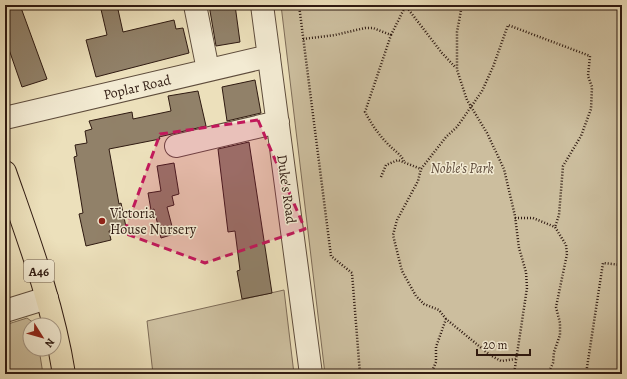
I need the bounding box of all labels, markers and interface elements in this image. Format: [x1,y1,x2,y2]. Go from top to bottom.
street label: Poplar Road [102,70,173,104]
street label: Duke's Road [272,153,301,225]
park label: Noble's Park [430,159,494,178]
place label: Victoria House Nursery [109,204,197,239]
marker: Victoria House Nursery [97,216,107,226]
road number: A46 [24,260,54,282]
north arrow [22,317,62,357]
scale bar [477,331,530,357]
text: N [41,335,58,350]
text: 20 m [483,337,507,353]

